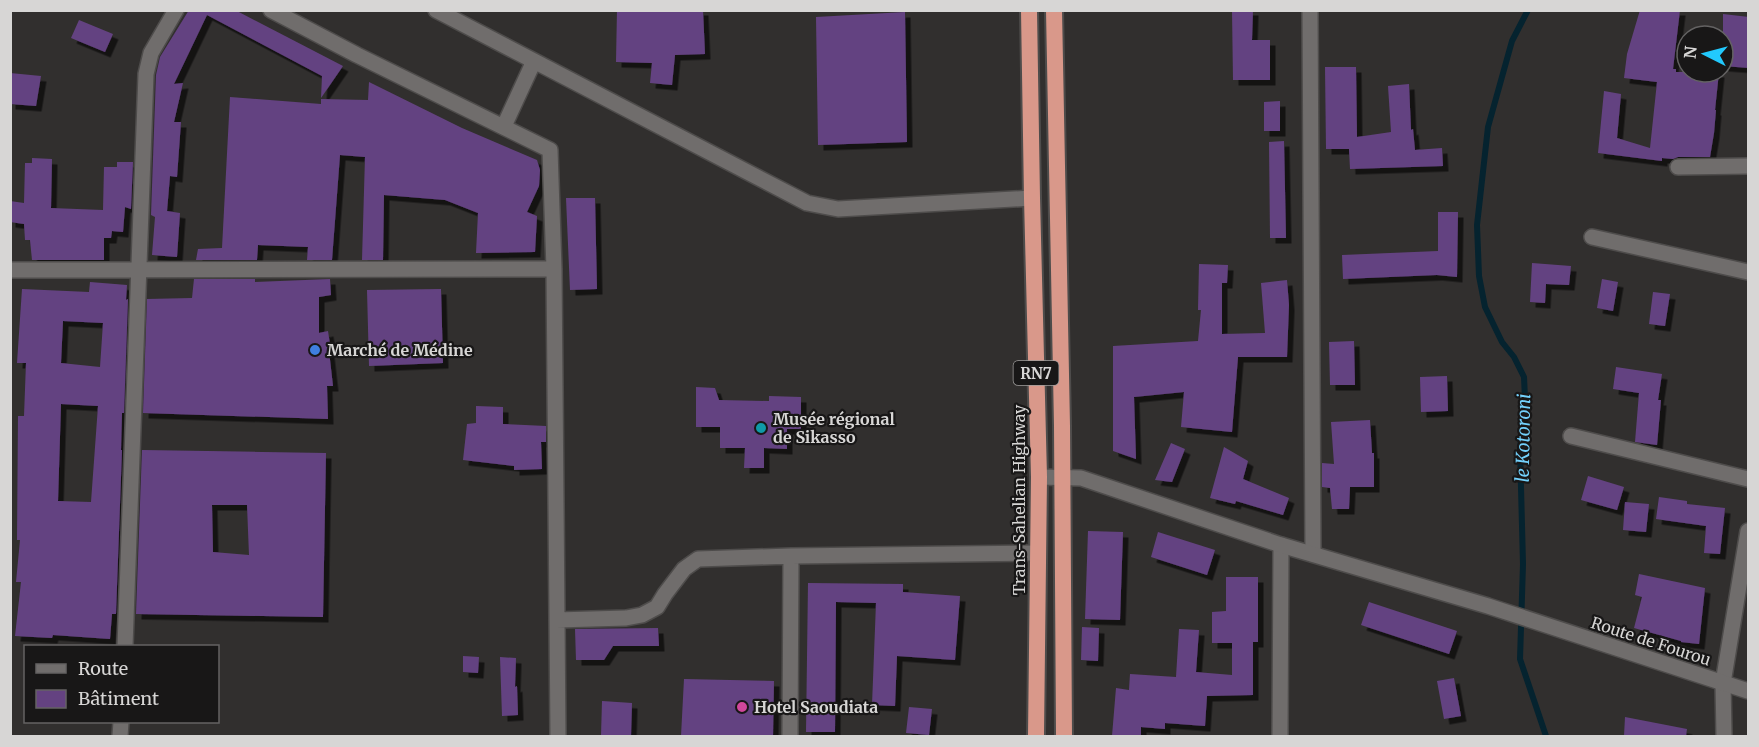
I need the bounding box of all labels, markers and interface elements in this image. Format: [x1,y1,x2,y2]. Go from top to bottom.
north arrow [1675,24,1735,84]
text: N [1679,45,1701,60]
place label: Marché de Médine [327,340,473,360]
marker: Marché de Médine [308,343,322,357]
road number: RN7 [1014,361,1058,385]
water label: le Kotoroni [1511,393,1535,483]
street label: Trans-Sahelian Highway [1009,404,1029,595]
place label: Musée régional de Sikasso [773,409,895,447]
marker: Musée régional de Sikasso [754,421,768,435]
street label: Route de Fourou [1589,612,1713,670]
legend [24,645,219,723]
text: Route [78,657,128,680]
text: Bâtiment [78,687,159,710]
place label: Hotel Saoudiata [754,697,878,717]
marker: Hotel Saoudiata [735,700,749,714]

